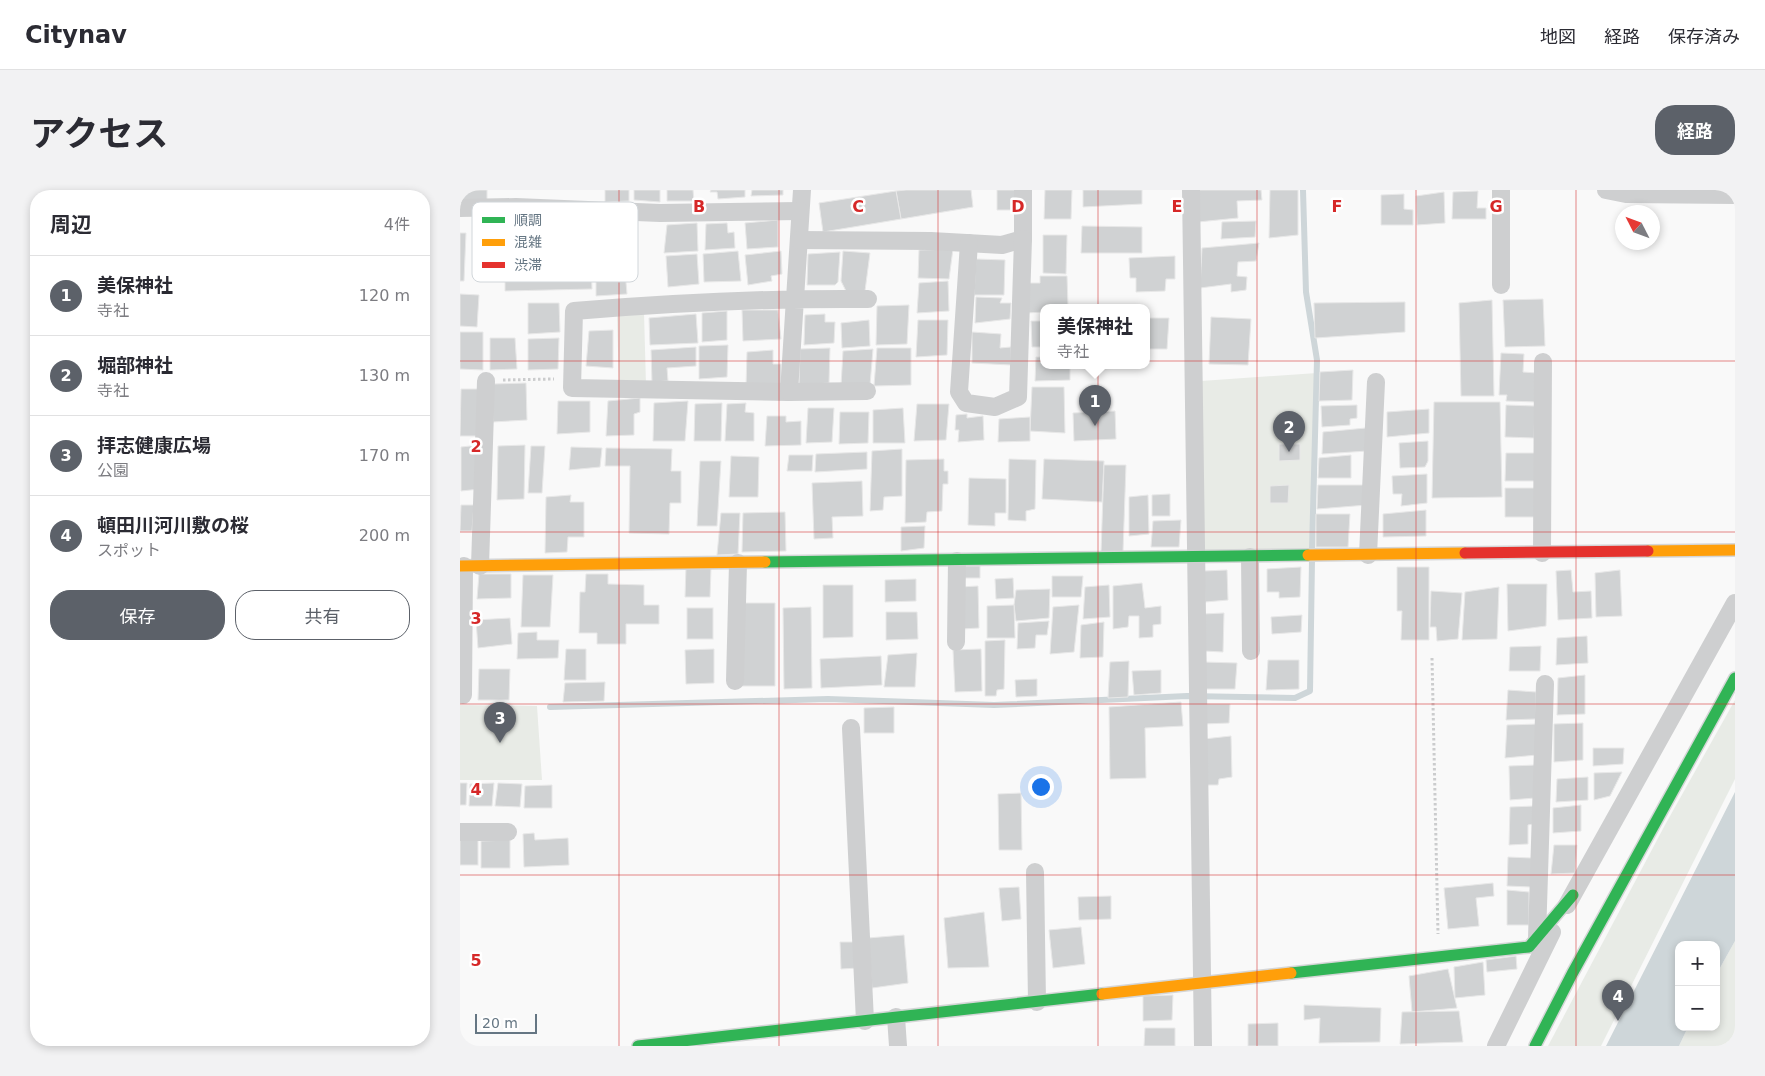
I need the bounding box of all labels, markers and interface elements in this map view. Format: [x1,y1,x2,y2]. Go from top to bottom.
text: Citynav [25,21,127,49]
text: 地図 [1540,26,1576,47]
text: 経路 [1604,26,1640,47]
text: 保存済み [1668,26,1740,47]
button: 経路 [1655,105,1735,155]
text: アクセス [30,114,168,154]
text: B [693,197,705,216]
text: C [852,197,864,216]
text: D [1011,197,1025,216]
text: E [1172,197,1182,216]
text: F [1332,197,1342,216]
text: G [1489,197,1503,216]
legend [472,202,638,282]
north arrow [1615,205,1660,250]
text: 順調 [514,212,542,228]
text: 周辺 [50,213,92,237]
text: 4件 [384,215,410,234]
text: 混雑 [514,234,542,250]
text: 渋滞 [514,257,542,273]
text: 美保神社 [97,274,173,296]
text: 1 [60,286,72,305]
text: 120 m [359,286,410,305]
text: 寺社 [97,301,129,320]
popup [1040,304,1150,369]
text: 美保神社 [1057,315,1133,337]
text: 寺社 [1057,342,1089,361]
text: 堀部神社 [97,354,173,376]
text: 2 [60,366,72,385]
text: 130 m [359,366,410,385]
text: 寺社 [97,381,129,400]
pin: 1 [1079,385,1111,426]
pin: 2 [1273,411,1305,452]
text: 拝志健康広場 [97,434,211,456]
text: 2 [470,437,482,456]
text: 3 [60,446,72,465]
text: 170 m [359,446,410,465]
text: 公園 [97,461,129,480]
text: 頓田川河川敷の桜 [97,514,249,536]
text: 4 [60,526,72,545]
text: 200 m [359,526,410,545]
text: スポット [97,541,161,560]
button: 保存 [50,590,225,640]
button: 共有 [235,590,410,640]
text: 3 [470,609,482,628]
pin: 3 [484,702,516,743]
your location [1028,774,1054,800]
text: 4 [470,780,482,799]
map controls [1675,941,1720,1031]
button: + [1675,941,1720,986]
text: 5 [470,951,482,970]
pin: 4 [1602,980,1634,1021]
button: − [1675,986,1720,1031]
scale bar [475,1011,538,1034]
text: 20 m [482,1015,518,1031]

